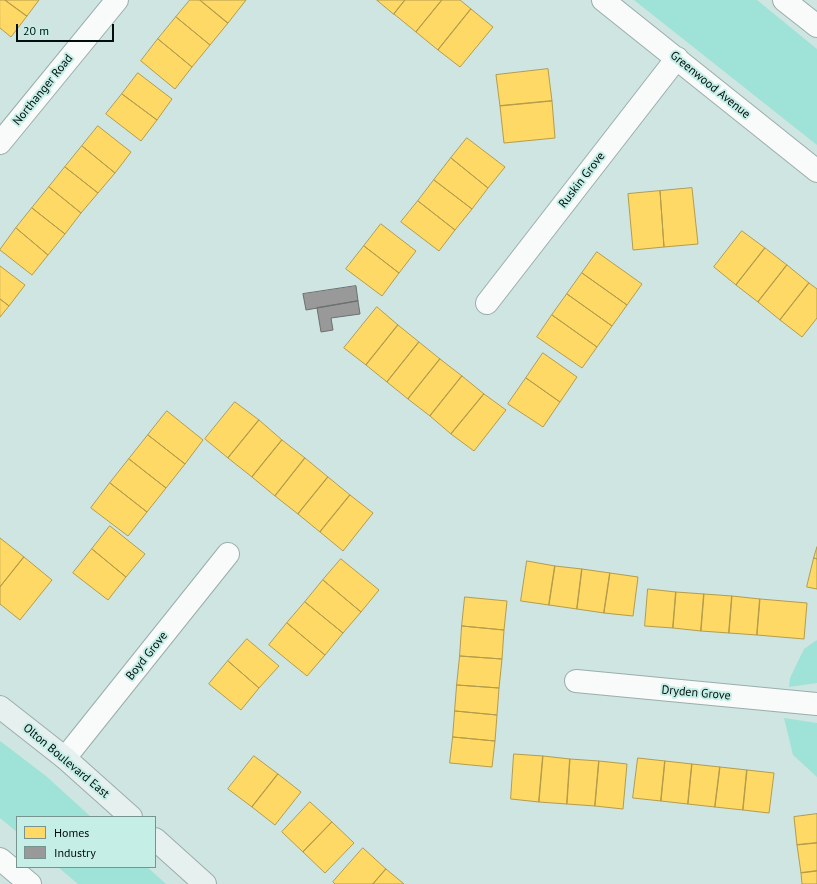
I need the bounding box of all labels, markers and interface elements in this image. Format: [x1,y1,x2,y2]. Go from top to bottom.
scale bar [18,16,116,42]
text: 20 m [23,23,49,38]
street label: Greenwood Avenue [667,48,753,122]
street label: Northanger Road [10,52,76,128]
street label: Ruskin Grove [556,149,608,211]
street label: Boyd Grove [123,629,171,683]
street label: Dryden Grove [661,683,731,703]
street label: Olton Boulevard East [20,721,112,801]
legend [16,816,156,868]
text: Homes [54,825,89,840]
text: Industry [54,845,96,860]

